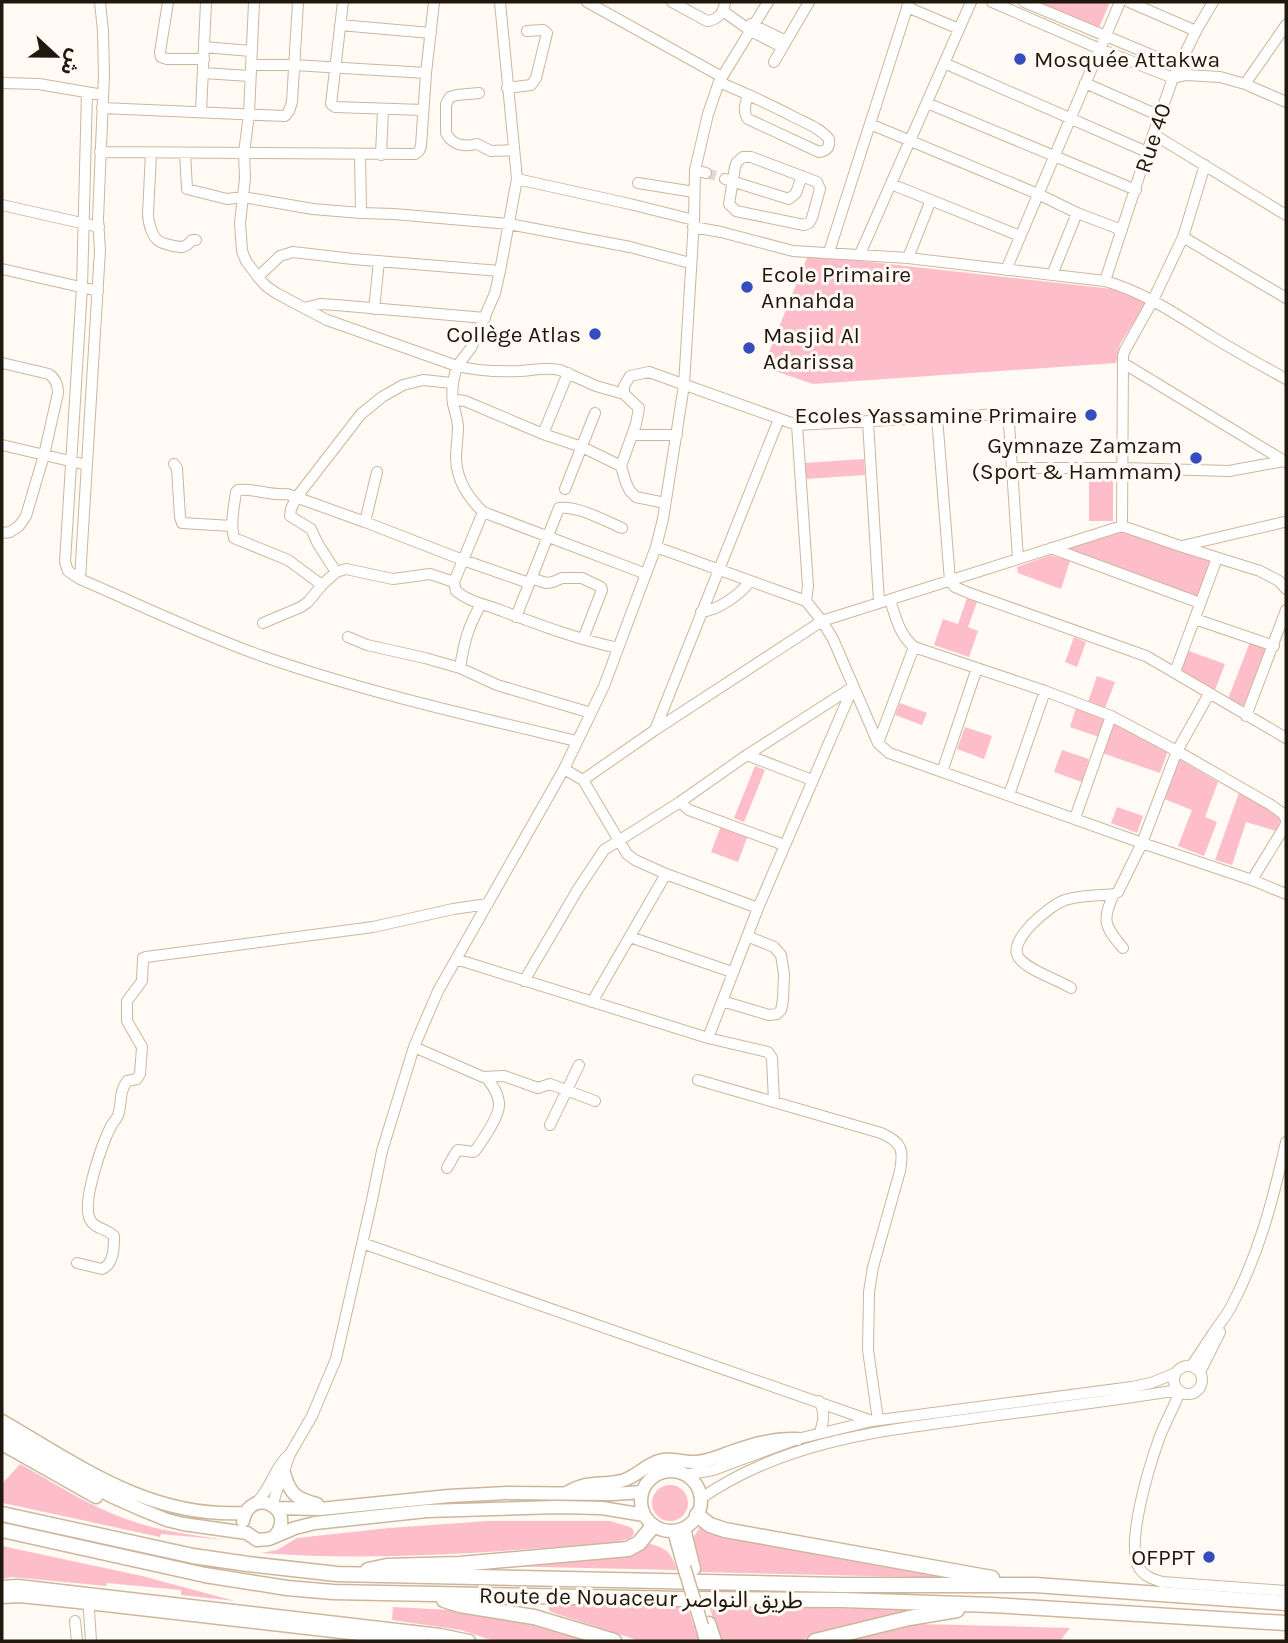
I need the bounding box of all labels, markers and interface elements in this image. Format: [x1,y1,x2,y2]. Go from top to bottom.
north arrow [21,21,91,91]
text: ش [56,46,86,78]
place label: Mosquée Attakwa [1034,46,1220,73]
marker: Mosquée Attakwa [1012,51,1028,67]
street label: Rue 40 [1129,100,1177,176]
place label: Ecole Primaire Annahda [761,261,911,314]
marker: Ecole Primaire Annahda [739,279,755,295]
place label: Collège Atlas [446,321,581,348]
place label: Masjid Al Adarissa [763,322,860,375]
marker: Collège Atlas [587,326,603,342]
marker: Masjid Al Adarissa [741,340,757,356]
place label: Ecoles Yassamine Primaire [795,402,1077,429]
marker: Ecoles Yassamine Primaire [1083,407,1099,423]
place label: Gymnaze Zamzam (Sport & Hammam) [972,432,1182,485]
marker: Gymnaze Zamzam (Sport & Hammam) [1188,450,1204,466]
place label: OFPPT [1131,1544,1195,1571]
marker: OFPPT [1201,1549,1217,1565]
street label: Route de Nouaceur طريق النواصر [479,1582,803,1614]

